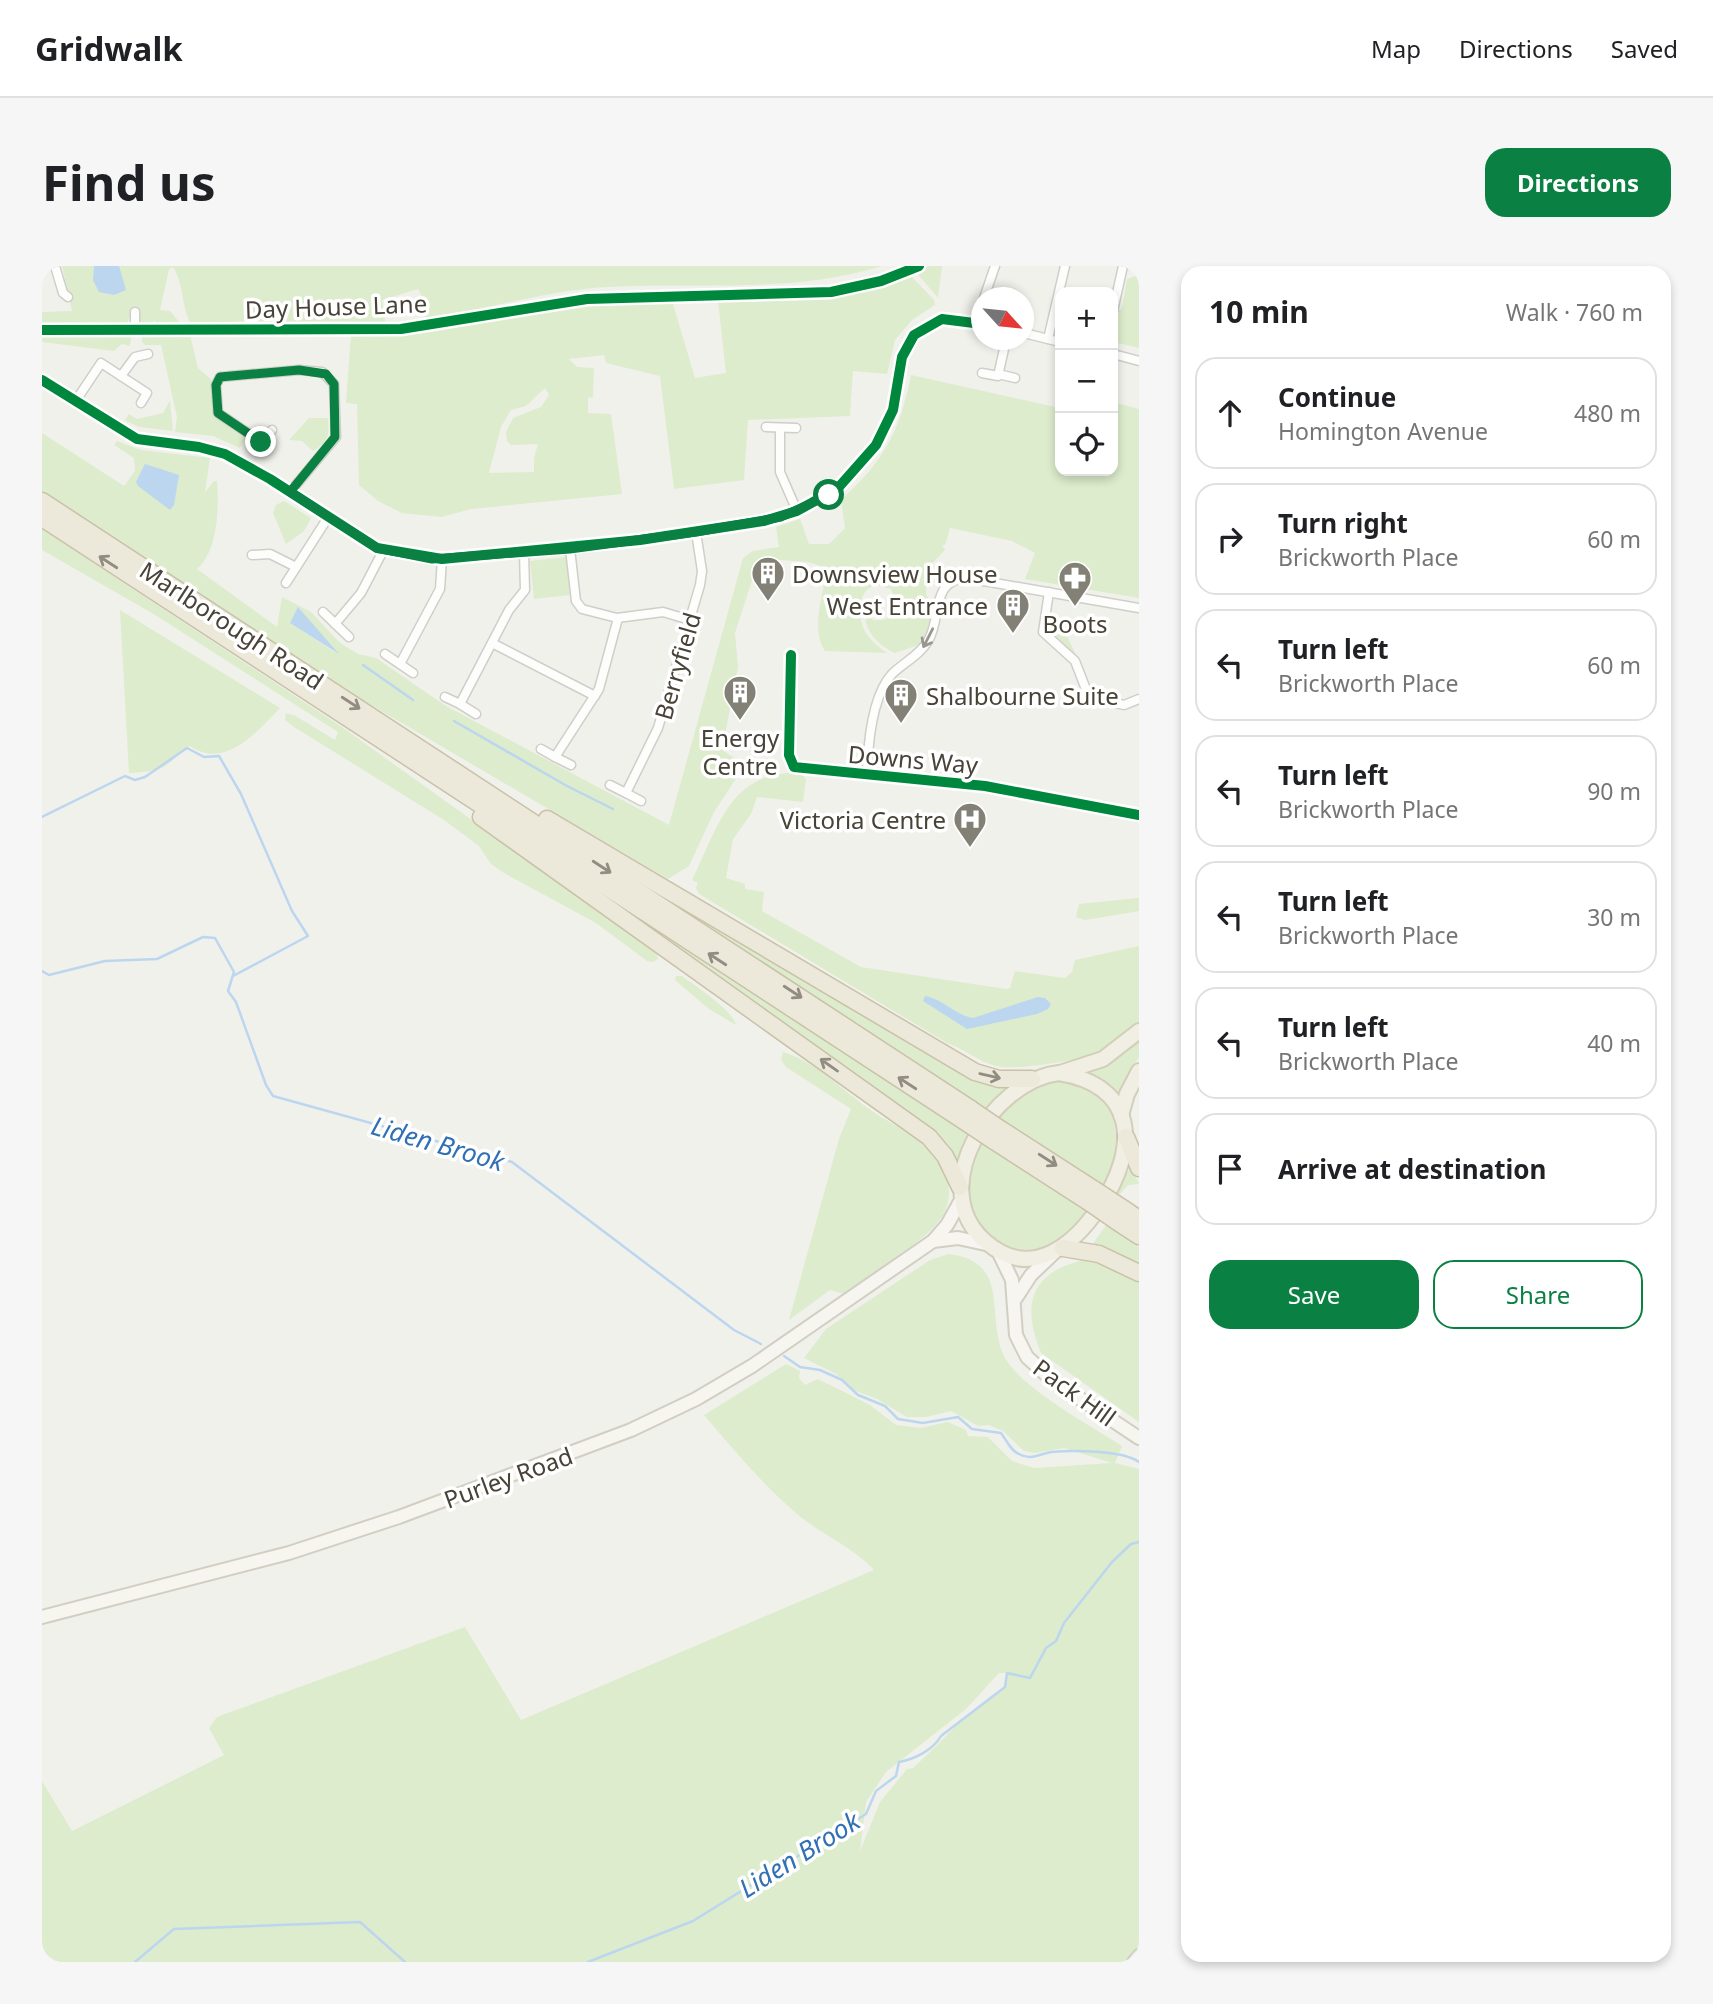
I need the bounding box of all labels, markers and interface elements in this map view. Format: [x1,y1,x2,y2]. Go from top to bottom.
text: Gridwalk [35,26,183,71]
text: Map [1371,32,1421,65]
text: Directions [1459,32,1573,65]
text: Saved [1611,32,1678,65]
button: Directions [1485,148,1671,217]
text: Find us [42,149,216,215]
street label: Day House Lane [244,286,428,326]
north arrow [971,287,1034,350]
map controls [1055,287,1118,476]
button: + [1055,287,1118,350]
text: 10 min [1209,291,1309,332]
text: Walk · 760 m [1506,296,1643,328]
button: − [1055,350,1118,413]
text: Continue [1278,379,1396,415]
icon: ahead [1211,394,1249,432]
text: 480 m [1574,397,1641,429]
button: locate [1055,413,1118,476]
text: Homington Avenue [1278,415,1488,447]
route end [245,426,276,457]
route start [813,479,844,510]
text: Turn right [1278,505,1408,541]
icon: right [1211,520,1249,558]
text: 60 m [1587,523,1641,555]
text: Brickworth Place [1278,541,1458,573]
street label: Marlborough Road [134,553,330,697]
one-way arrow [99,554,118,569]
building icon: Downsview House [749,554,787,603]
place label: Downsview House [792,557,997,590]
pharmacy icon: Boots [1056,559,1094,608]
building icon: West Entrance [994,586,1032,635]
place label: West Entrance [827,589,988,622]
place label: Boots [1043,607,1107,640]
street label: Berryfield [646,609,708,723]
one-way arrow [921,627,934,648]
text: Turn left [1278,631,1389,667]
icon: left [1211,646,1249,684]
text: 60 m [1587,649,1641,681]
text: Brickworth Place [1278,667,1458,699]
building icon: Energy Centre [721,673,759,722]
building icon: Shalbourne Suite [882,676,920,725]
place label: Shalbourne Suite [926,679,1119,712]
one-way arrow [341,696,361,710]
place label: Energy Centre [701,721,780,782]
street label: Downs Way [847,737,980,781]
text: Turn left [1278,757,1389,793]
icon: left [1211,772,1249,810]
text: 90 m [1587,775,1641,807]
text: Brickworth Place [1278,793,1458,825]
hospital icon: Victoria Centre [951,800,989,849]
place label: Victoria Centre [780,803,946,836]
one-way arrow [592,861,612,875]
text: Turn left [1278,883,1389,919]
icon: left [1211,898,1249,936]
text: 30 m [1587,901,1641,933]
text: Brickworth Place [1278,919,1458,951]
one-way arrow [707,951,727,965]
one-way arrow [782,985,802,999]
text: Turn left [1278,1009,1389,1045]
icon: left [1211,1024,1249,1062]
text: 40 m [1587,1027,1641,1059]
text: Brickworth Place [1278,1045,1458,1077]
one-way arrow [820,1058,839,1073]
one-way arrow [978,1070,1001,1084]
one-way arrow [898,1076,917,1091]
water label: Liden Brook [367,1107,510,1179]
icon: arrive [1211,1150,1249,1188]
text: Arrive at destination [1278,1151,1547,1187]
one-way arrow [1038,1152,1057,1167]
button: Save [1209,1260,1419,1329]
button: Share [1433,1260,1643,1329]
street label: Pack Hill [1027,1351,1123,1433]
street label: Purley Road [439,1438,577,1516]
water label: Liden Brook [732,1802,867,1905]

